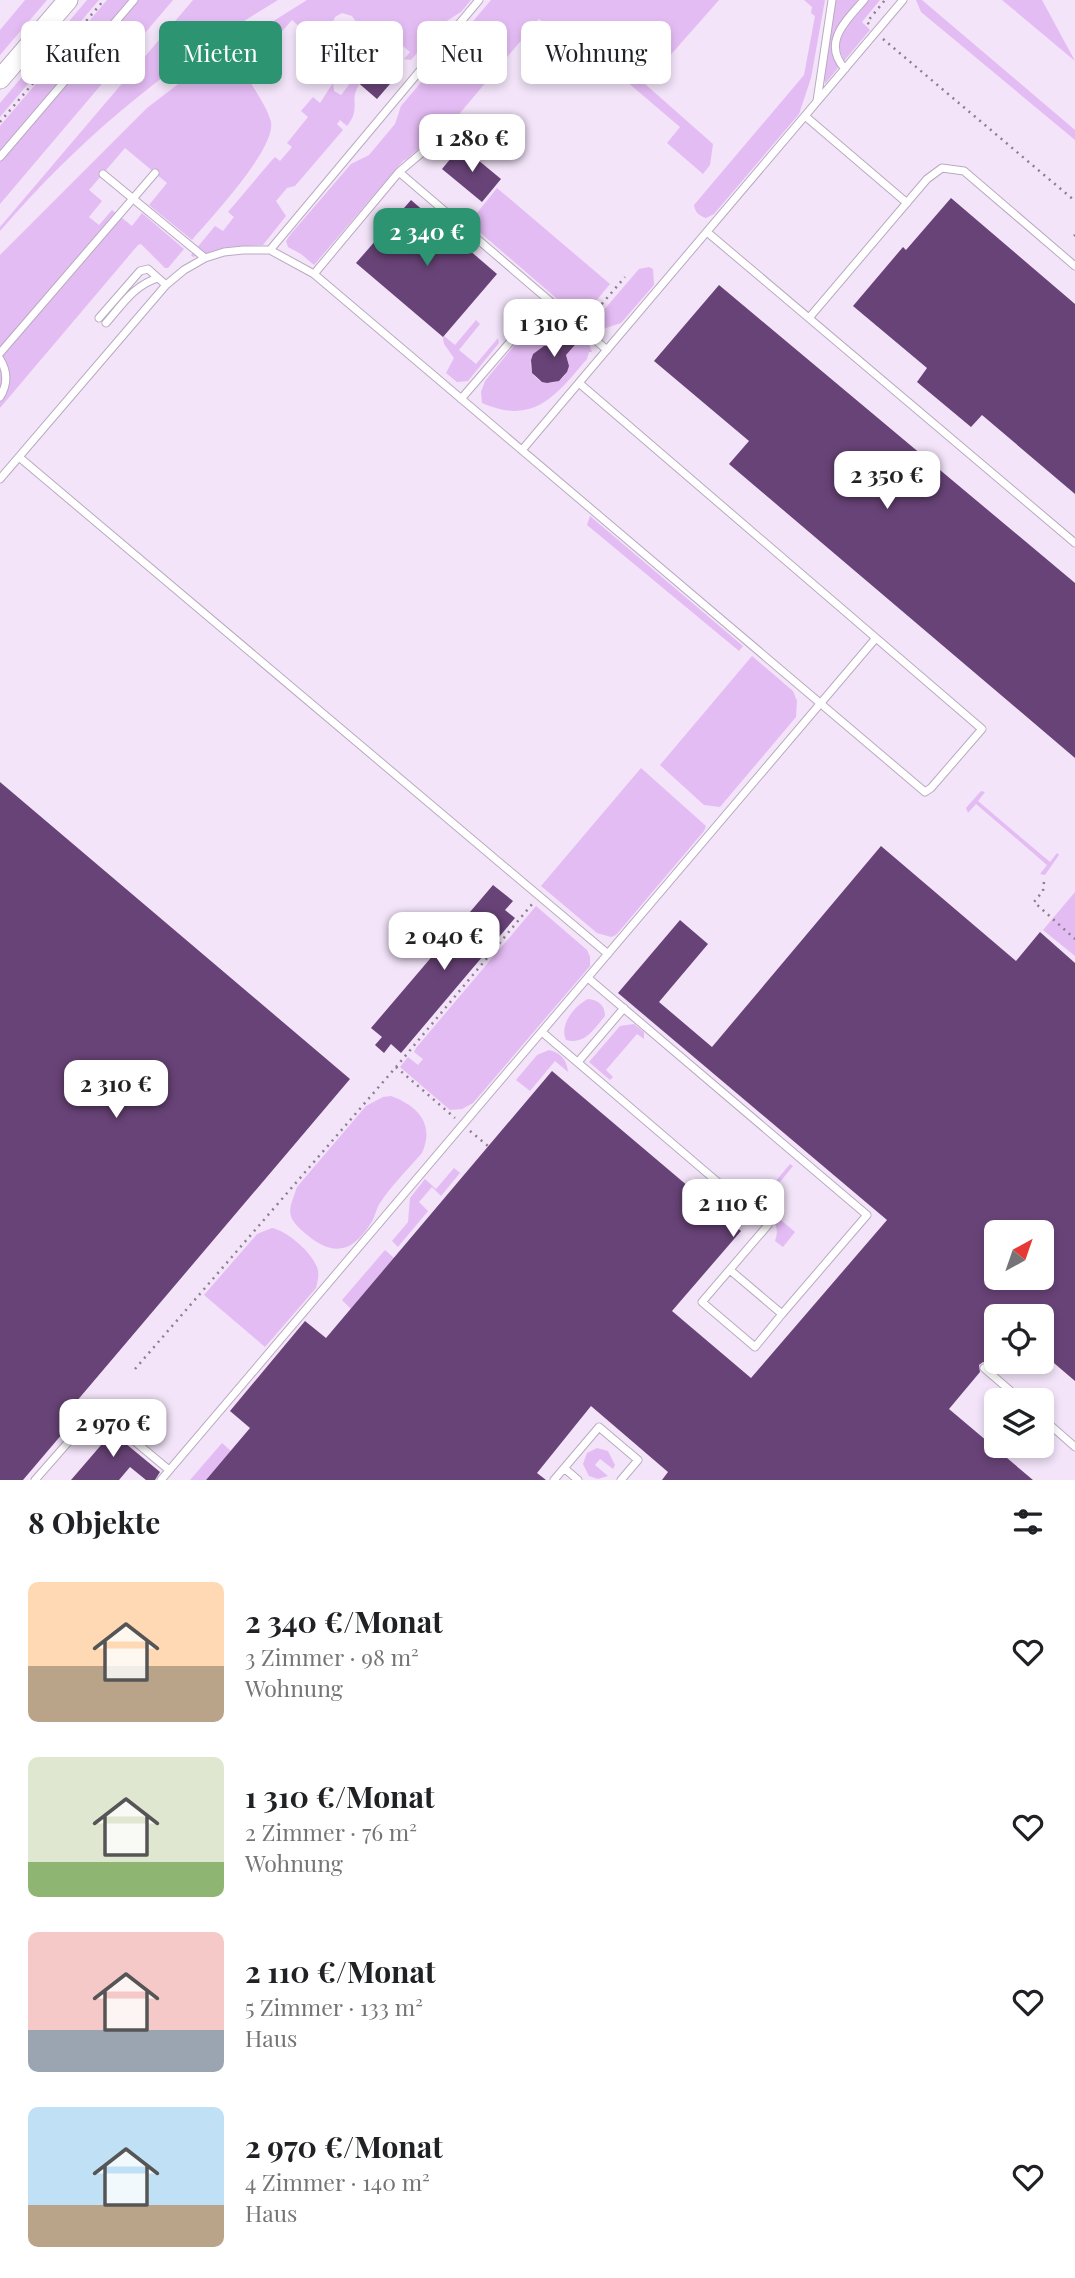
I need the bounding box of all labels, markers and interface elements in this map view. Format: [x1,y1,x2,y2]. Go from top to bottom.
chip: Kaufen [21,21,145,84]
chip: Mieten [159,21,282,84]
chip: Filter [296,21,403,84]
chip: Neu [417,21,507,84]
chip: Wohnung [521,21,671,84]
pin: 1 280 € [407,114,537,174]
text: 1 280 € [435,121,509,152]
pin: 2 340 € [362,208,492,268]
text: 2 340 € [389,215,465,246]
pin: 1 310 € [489,300,619,359]
text: 1 310 € [520,306,588,337]
pin: 2 350 € [822,452,952,511]
text: 2 350 € [850,458,924,489]
pin: 2 040 € [379,912,509,972]
text: 2 040 € [405,919,483,950]
pin: 2 310 € [51,1060,181,1120]
text: 2 310 € [80,1067,152,1098]
pin: 2 110 € [668,1180,798,1239]
text: 2 110 € [698,1186,768,1217]
north arrow [984,1220,1054,1290]
map controls [984,1220,1054,1458]
button: locate [984,1304,1054,1374]
button: layers [984,1388,1054,1458]
pin: 2 970 € [48,1400,178,1459]
text: 2 970 € [75,1406,151,1437]
text: 8 Objekte [28,1502,160,1542]
icon: filters [1009,1503,1047,1541]
text: 2 340 €/Monat [245,1601,443,1641]
icon: home [84,1610,168,1694]
icon: heart [1009,1633,1047,1671]
text: 3 Zimmer · 98 m² [245,1641,419,1672]
text: Wohnung [245,1672,343,1703]
text: 1 310 €/Monat [245,1776,435,1816]
icon: home [84,1785,168,1869]
icon: heart [1009,1808,1047,1846]
text: 2 Zimmer · 76 m² [245,1816,417,1847]
text: Wohnung [245,1847,343,1878]
text: 2 110 €/Monat [245,1951,436,1991]
icon: home [84,1960,168,2044]
icon: heart [1009,1983,1047,2021]
text: 5 Zimmer · 133 m² [245,1991,423,2022]
text: Haus [245,2022,297,2053]
text: 2 970 €/Monat [245,2126,443,2166]
icon: home [84,2135,168,2219]
icon: heart [1009,2158,1047,2196]
text: 4 Zimmer · 140 m² [245,2166,430,2197]
text: Haus [245,2197,297,2228]

